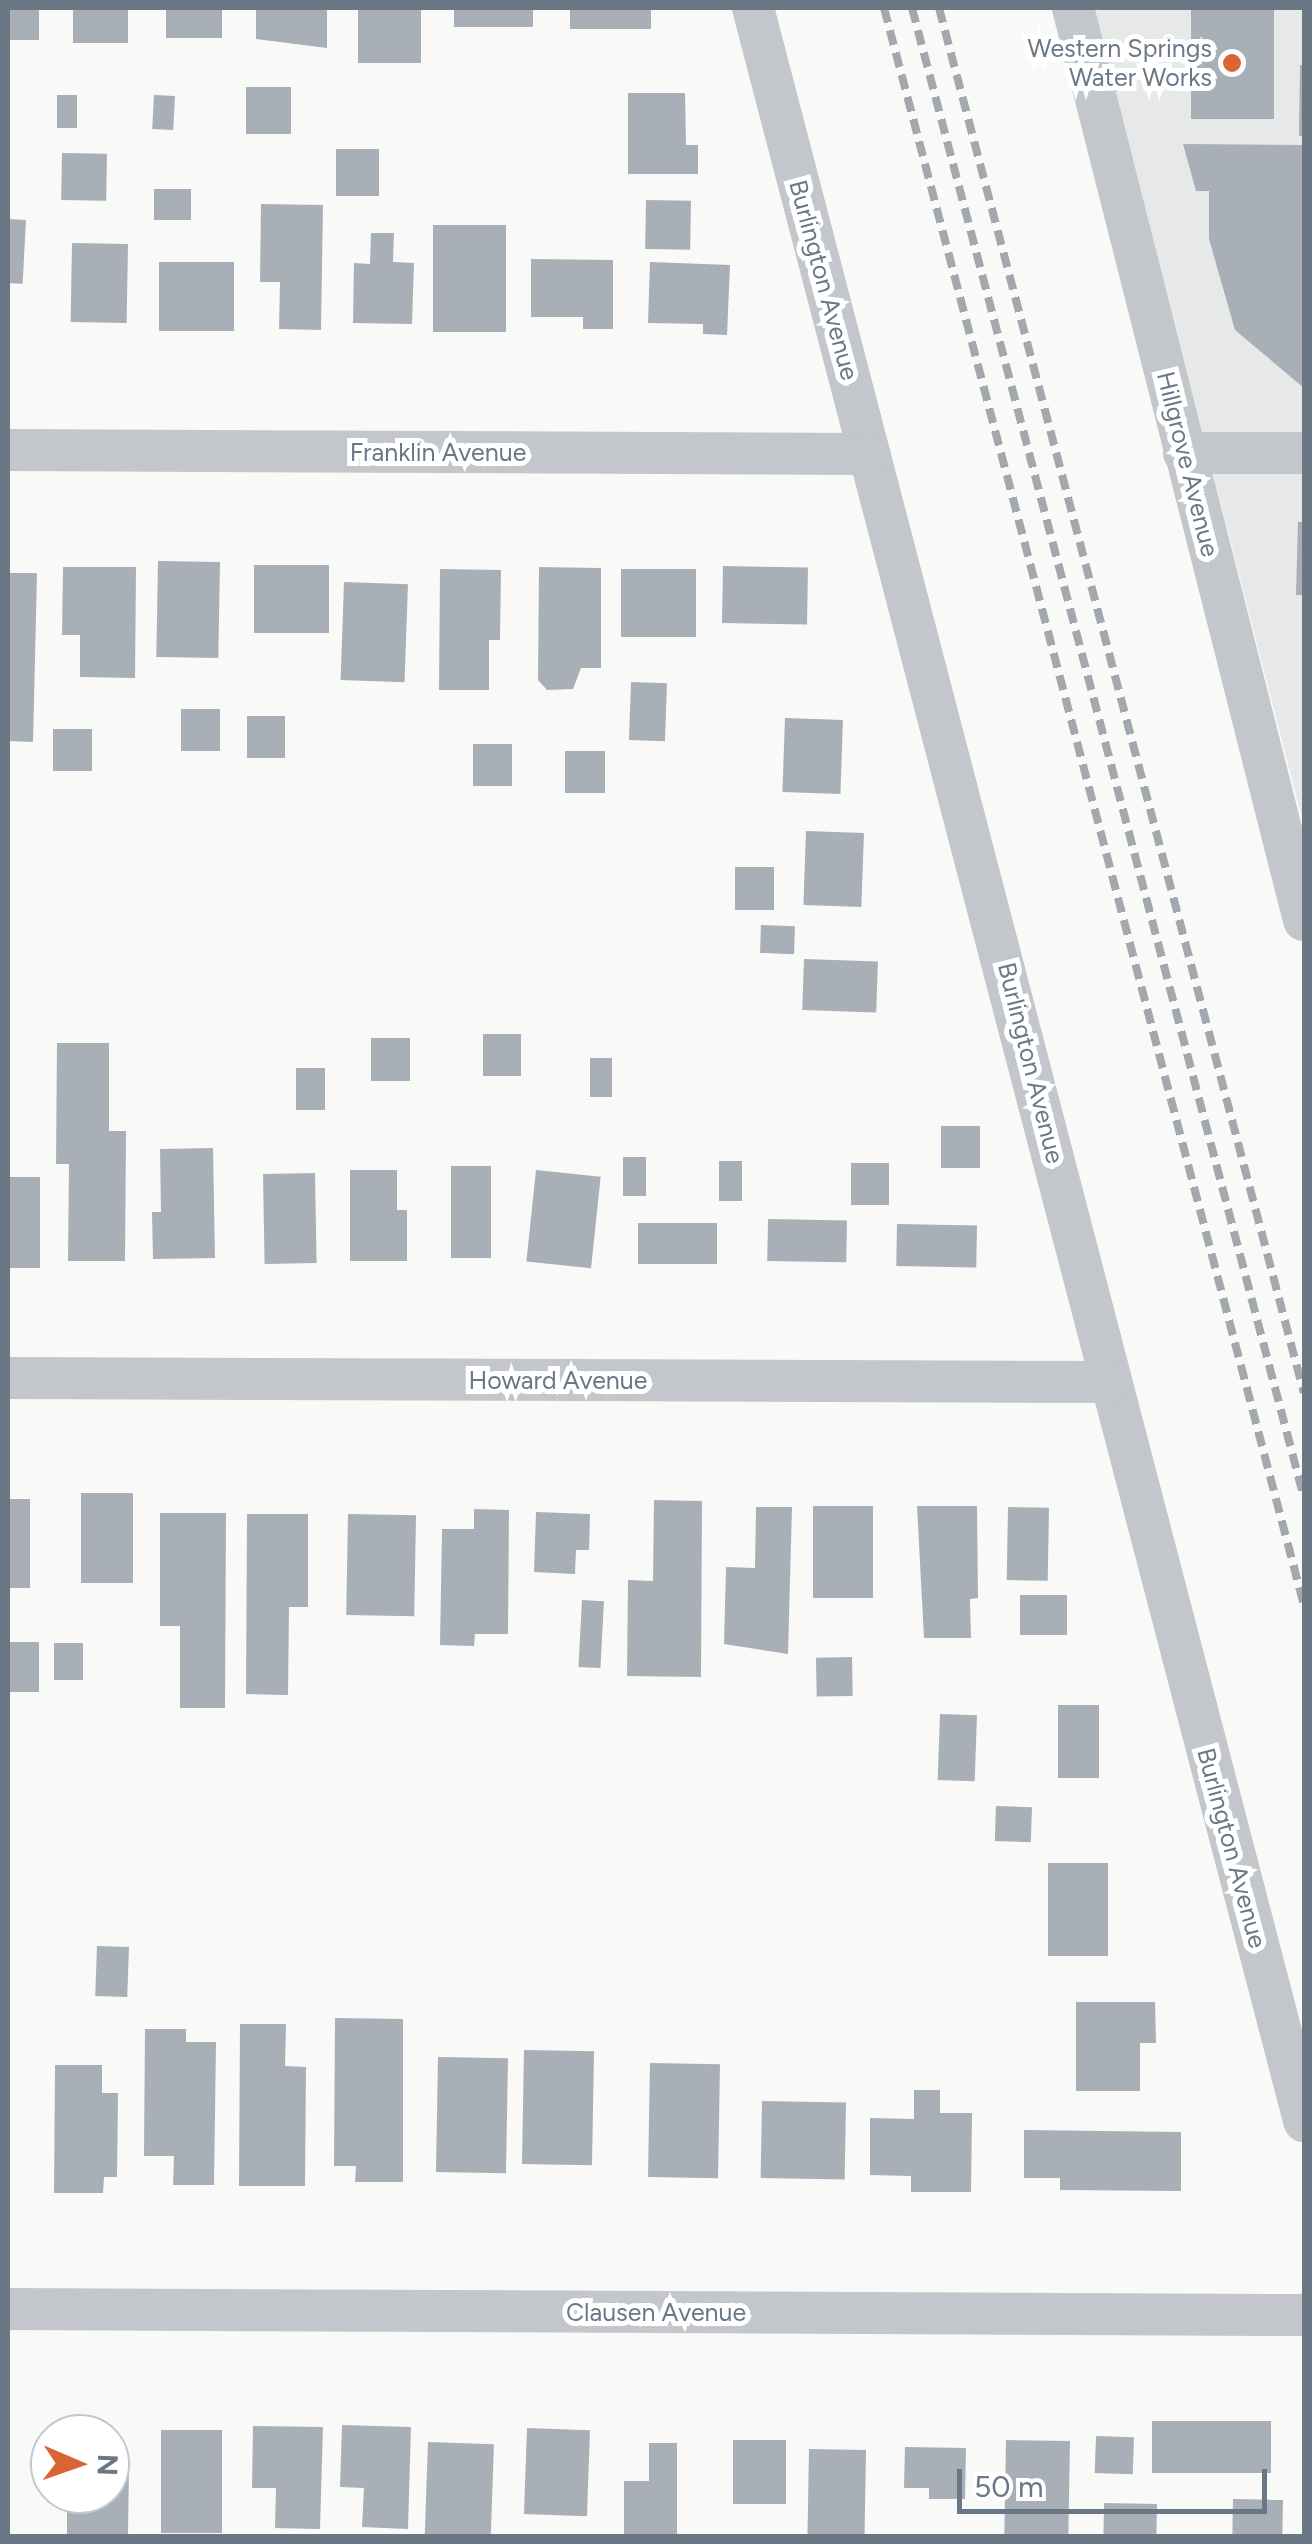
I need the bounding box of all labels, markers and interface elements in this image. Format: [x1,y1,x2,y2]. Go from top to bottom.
place label: Western Springs Water Works [1027,34,1212,93]
marker: Western Springs Water Works [1221,52,1243,74]
street label: Burlington Avenue [783,177,865,383]
street label: Hillgrove Avenue [1150,368,1226,560]
street label: Franklin Avenue [350,437,526,467]
street label: Burlington Avenue [992,959,1070,1167]
street label: Howard Avenue [469,1365,647,1395]
street label: Burlington Avenue [1191,1745,1273,1951]
street label: Clausen Avenue [566,2297,746,2327]
north arrow [30,2414,130,2514]
scale bar [962,2449,1272,2511]
text: N [91,2454,125,2476]
text: 50 m [974,2468,1043,2505]

